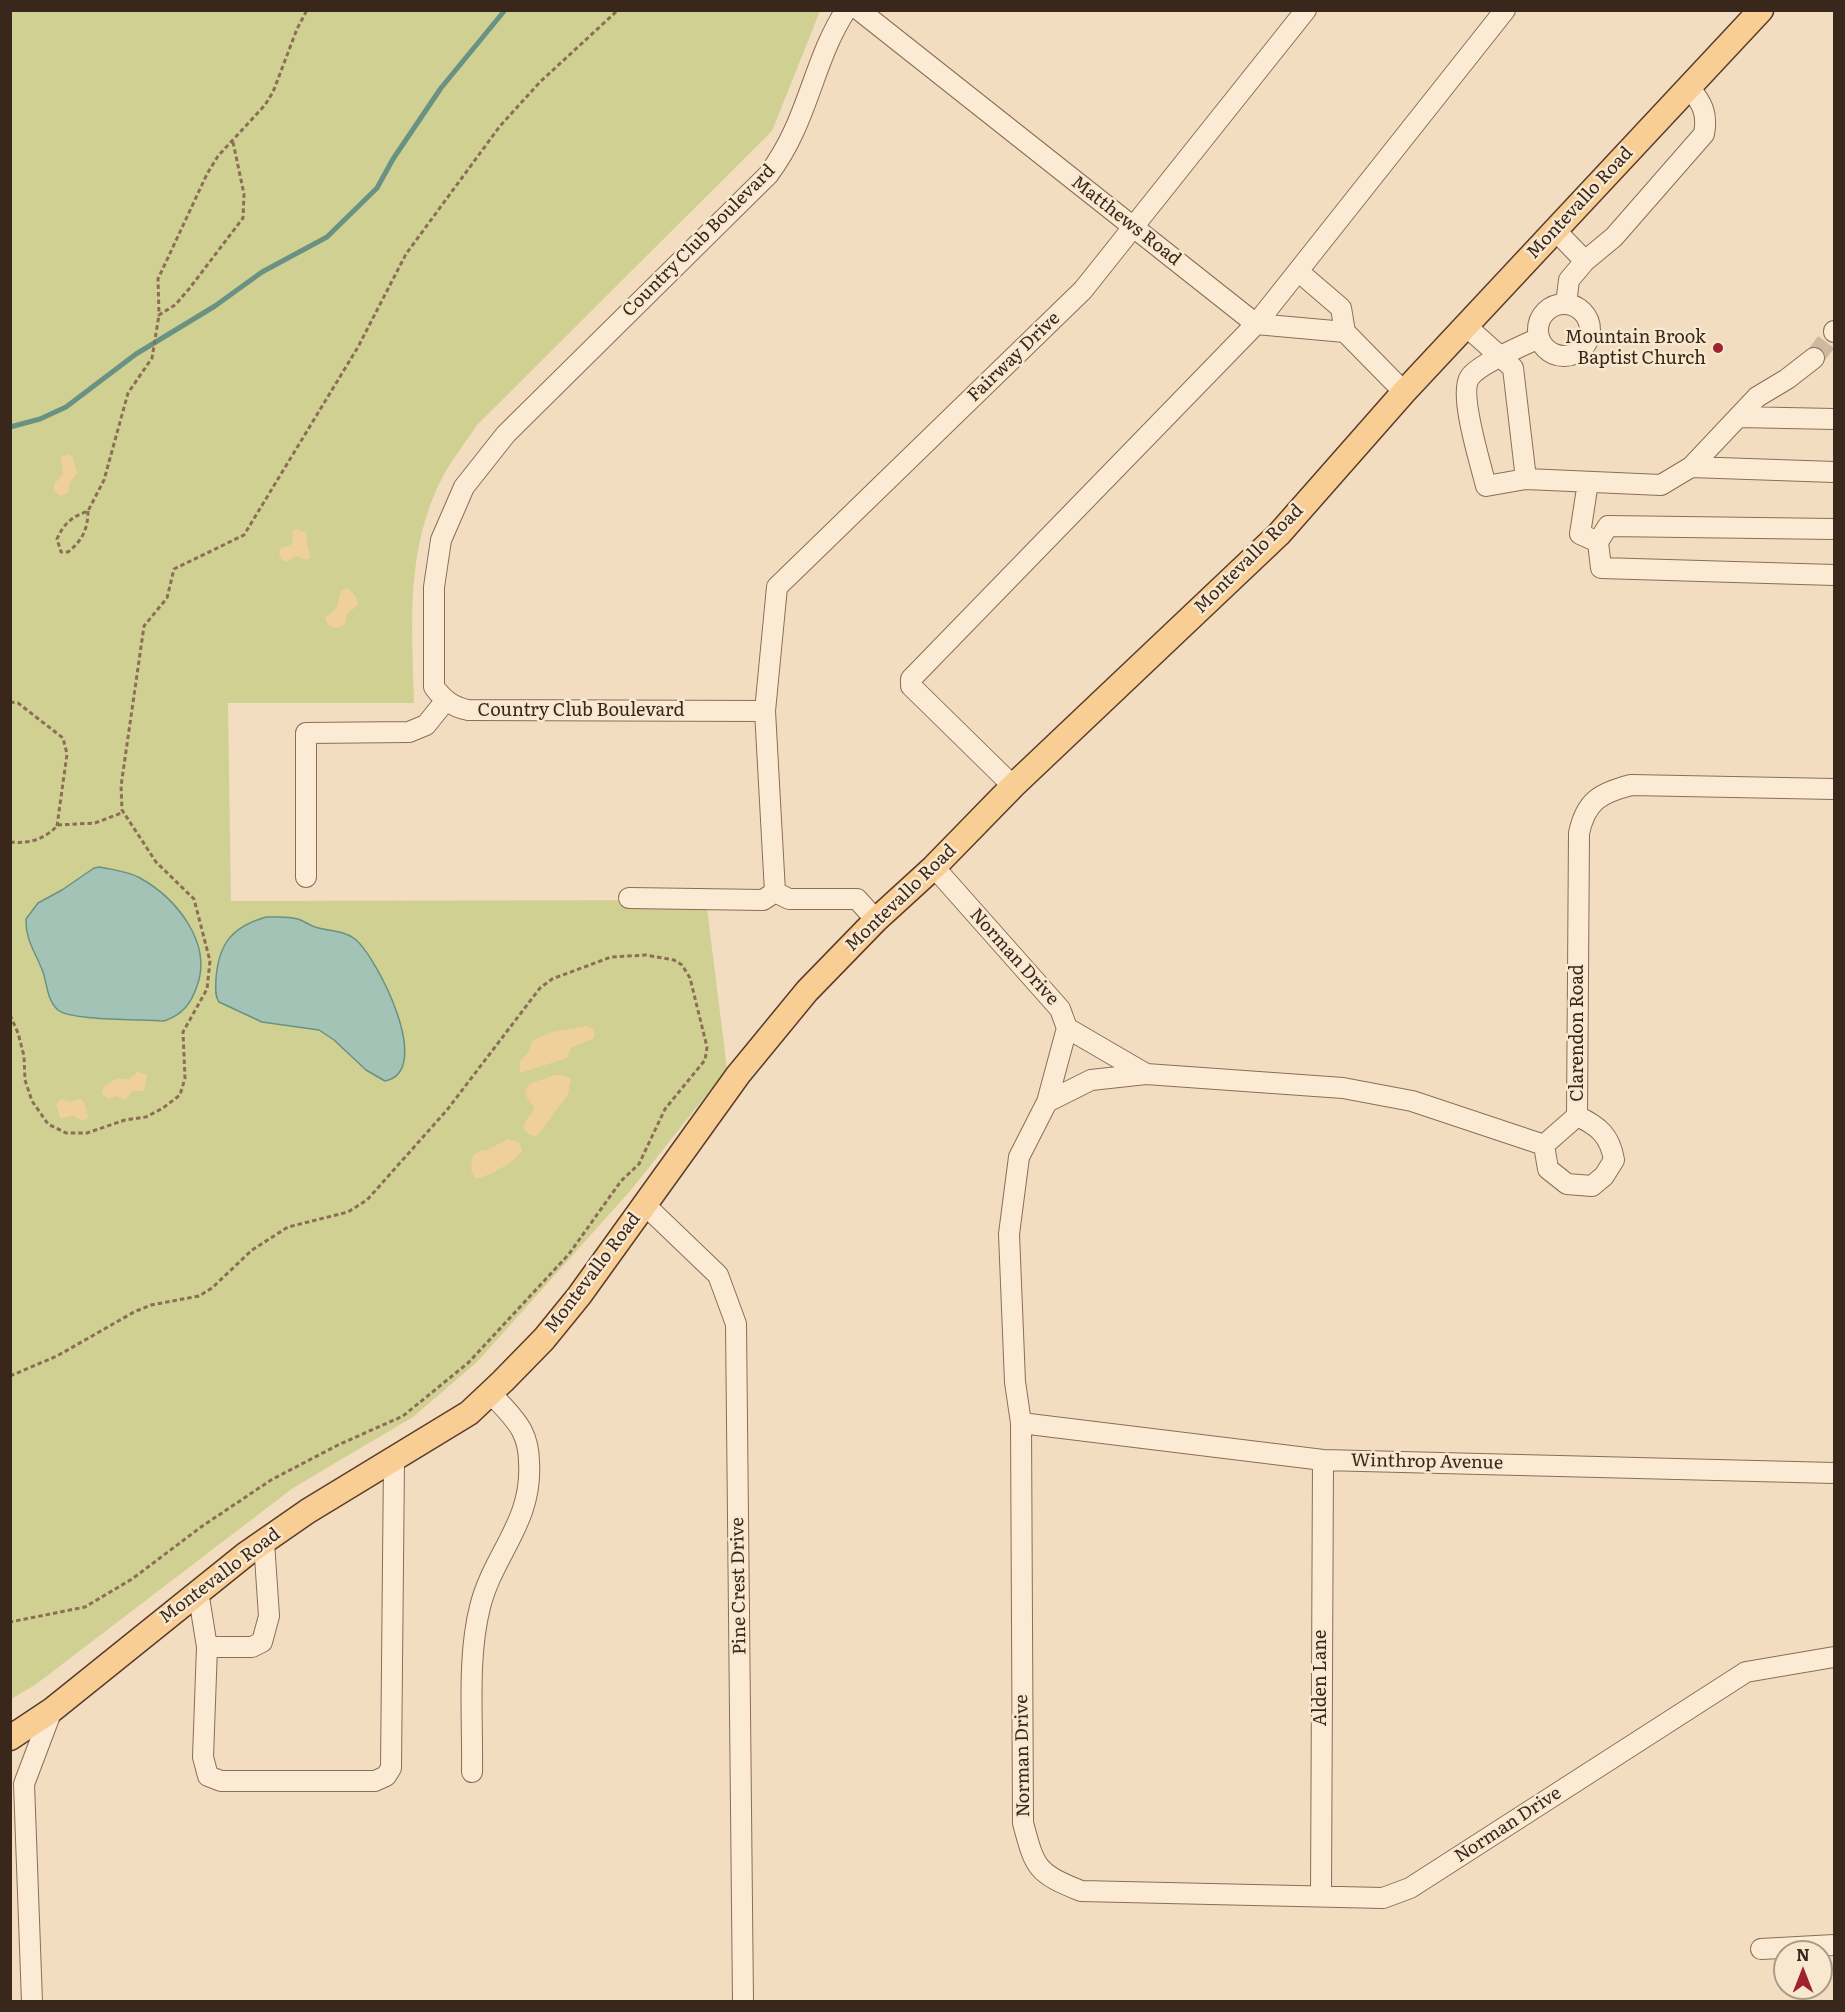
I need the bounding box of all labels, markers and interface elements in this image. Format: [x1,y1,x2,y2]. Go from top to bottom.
street label: Montevallo Road [1522,142,1638,264]
street label: Country Club Boulevard [618,160,780,322]
street label: Matthews Road [1067,171,1185,271]
street label: Fairway Drive [963,308,1065,406]
place label: Mountain Brook Baptist Church [1565,327,1706,370]
marker: Mountain Brook Baptist Church [1711,341,1725,355]
street label: Montevallo Road [1190,500,1308,618]
street label: Country Club Boulevard [478,700,684,722]
street label: Montevallo Road [841,840,961,956]
street label: Norman Drive [965,904,1063,1010]
street label: Clarendon Road [1567,964,1589,1102]
street label: Montevallo Road [541,1208,645,1338]
street label: Winthrop Avenue [1351,1450,1503,1474]
street label: Pine Crest Drive [727,1517,751,1655]
street label: Montevallo Road [155,1524,285,1628]
street label: Alden Lane [1310,1630,1332,1726]
street label: Norman Drive [1011,1694,1035,1818]
street label: Norman Drive [1451,1783,1565,1867]
north arrow [1773,1940,1833,2000]
text: N [1796,1942,1810,1966]

